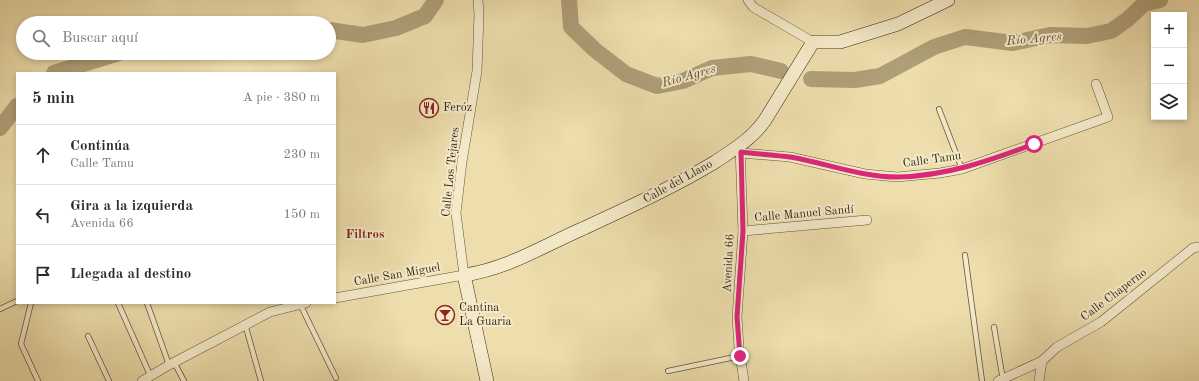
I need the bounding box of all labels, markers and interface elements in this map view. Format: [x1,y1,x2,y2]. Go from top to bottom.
map controls [1151,12,1187,120]
button: + [1151,12,1187,48]
search box [16,16,336,60]
icon: search [30,27,52,49]
water label: Río Agres [1005,30,1063,48]
text: Buscar aquí [62,31,138,46]
button: − [1151,48,1187,84]
water label: Río Agres [660,62,718,90]
button: layers [1151,84,1187,120]
text: 5 min [32,90,75,107]
text: A pie · 380 m [243,91,320,104]
restaurant icon: Feróz [418,97,440,119]
place label: Feróz [443,102,472,114]
street label: Calle Los Tejares [440,126,462,218]
route start [1025,135,1043,153]
text: Continúa [70,139,130,154]
icon: ahead [32,144,54,166]
text: 230 m [283,148,320,161]
street label: Calle Tamu [902,150,963,170]
text: Calle Tamu [70,157,134,170]
street label: Calle del Llano [641,158,715,206]
text: Gira a la izquierda [70,199,193,214]
icon: left [32,204,54,226]
street label: Calle Manuel Sandí [754,204,855,224]
text: 150 m [283,208,320,221]
text: Avenida 66 [70,217,134,230]
district label: Filtros [345,228,385,241]
street label: Avenida 66 [721,233,737,293]
street label: Calle San Miguel [353,261,441,289]
icon: arrive [32,264,54,286]
street label: Calle Chaperno [1079,266,1149,324]
text: Llegada al destino [70,267,191,282]
place label: Cantina La Guaria [459,302,511,328]
bar icon: Cantina La Guaria [434,304,456,326]
route end [731,347,749,365]

